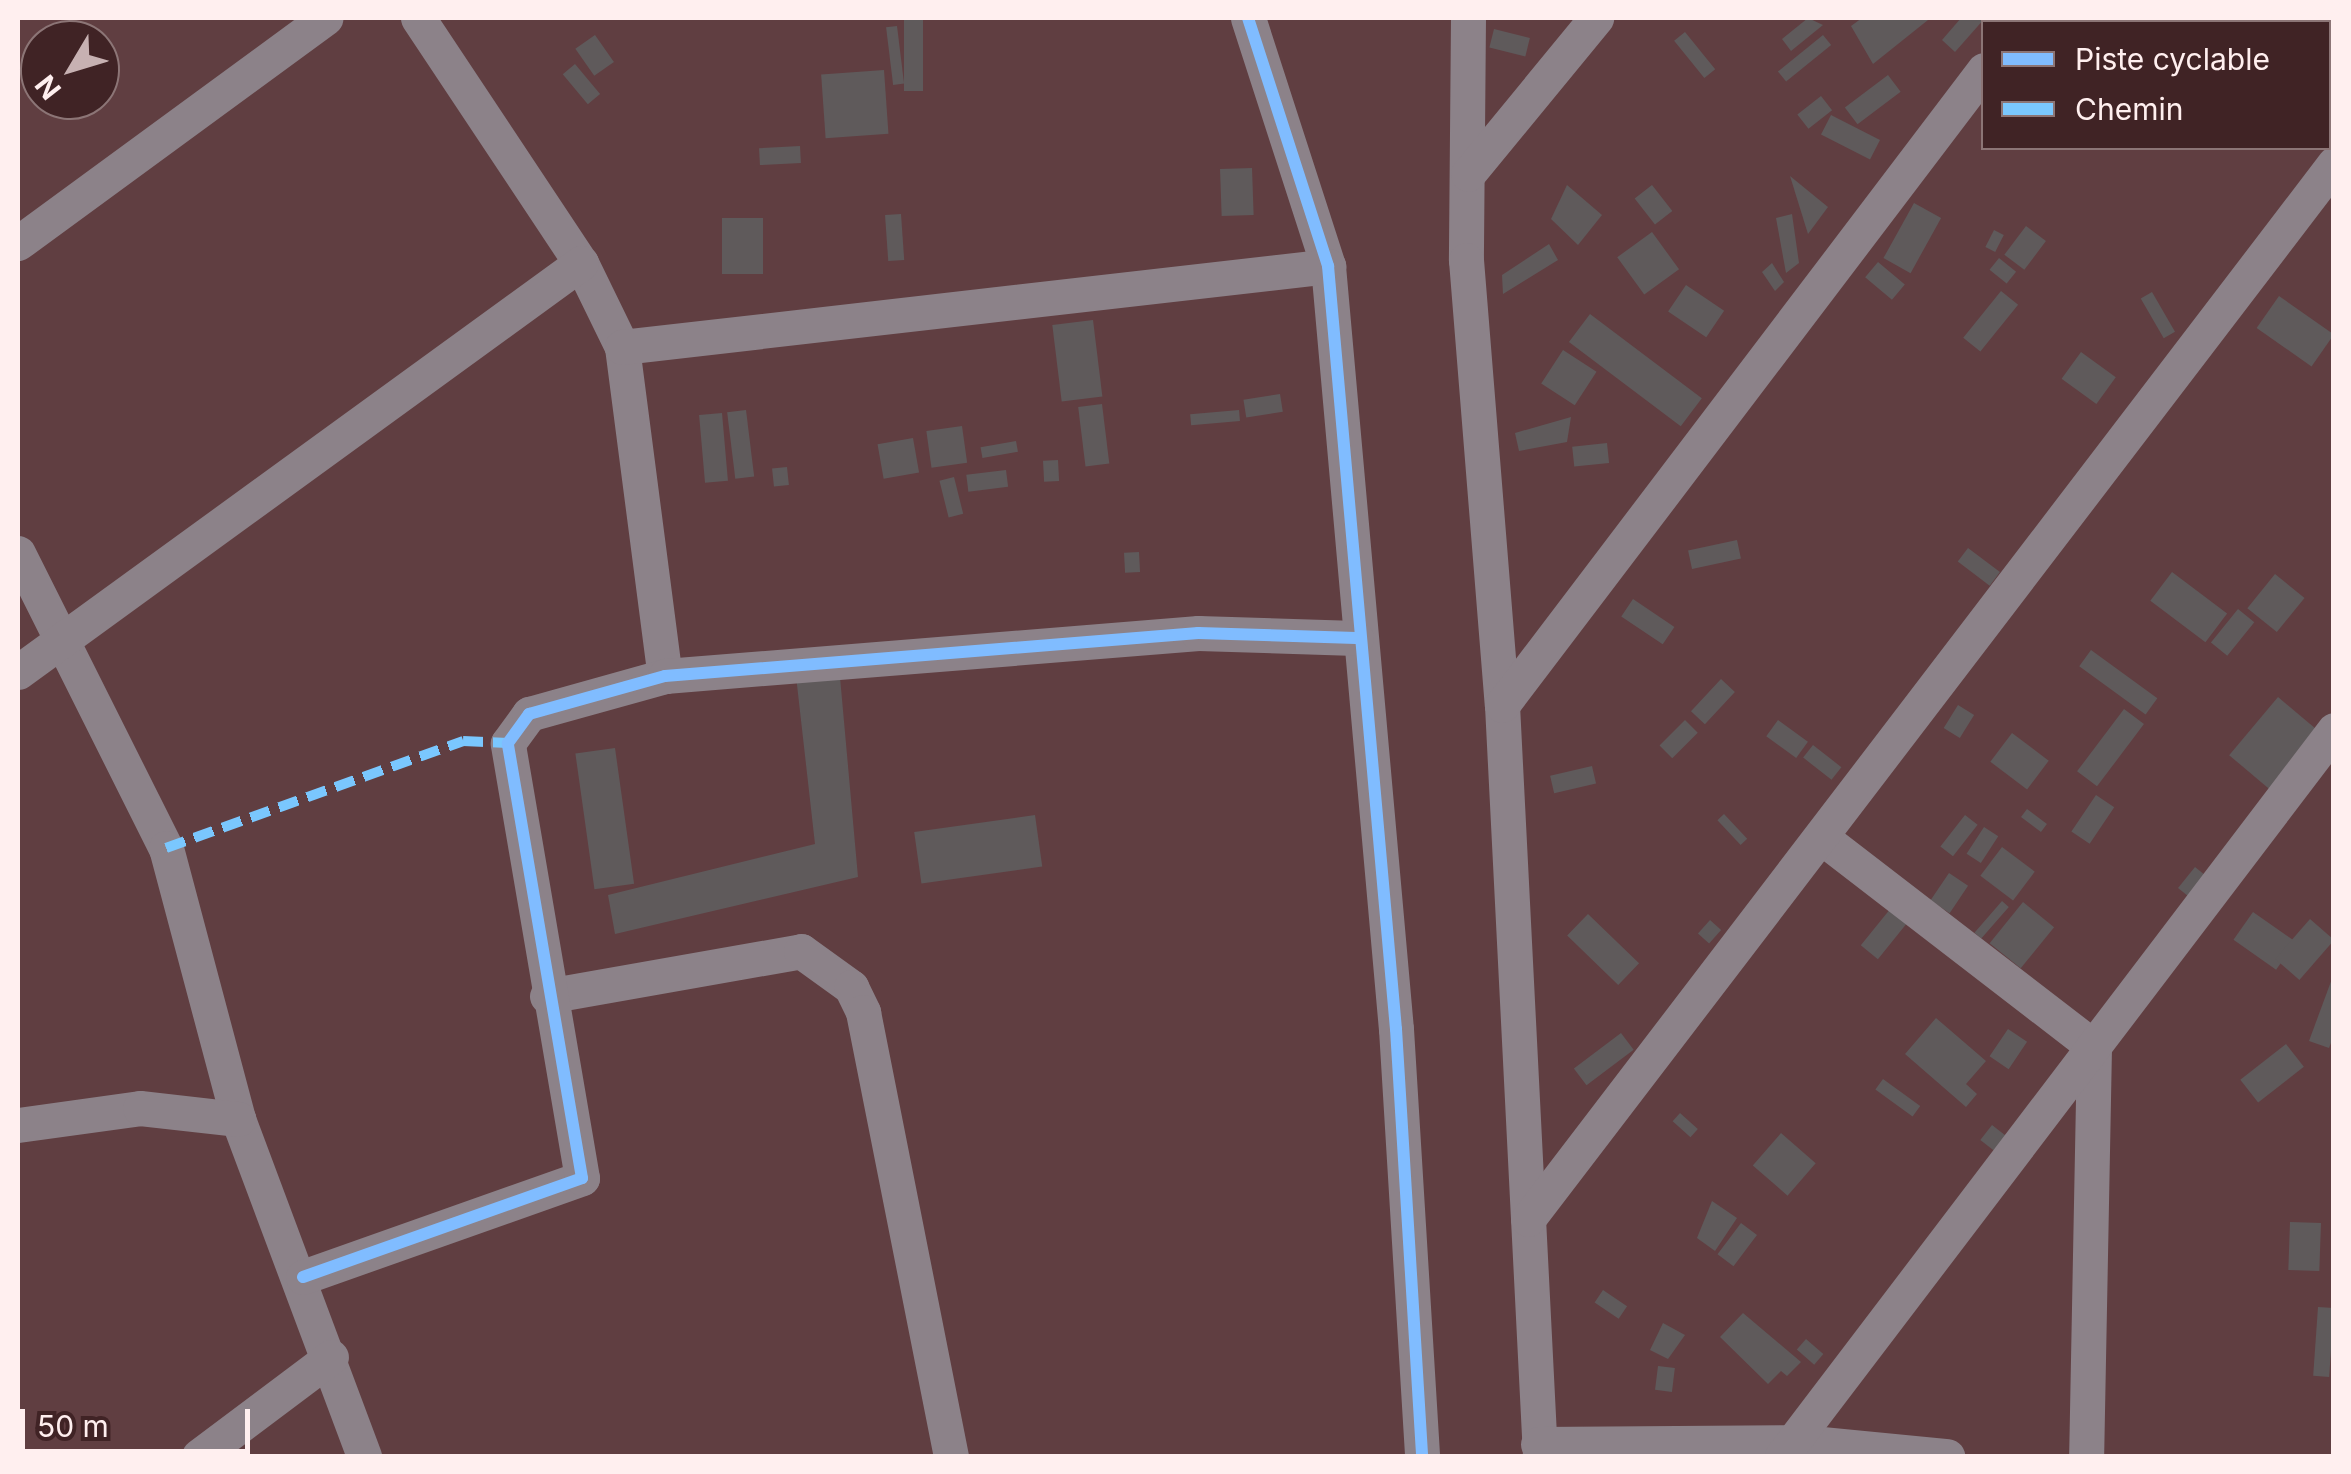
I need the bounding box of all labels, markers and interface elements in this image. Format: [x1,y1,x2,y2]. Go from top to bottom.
north arrow [20,20,120,120]
legend [1981,20,2331,150]
text: Piste cyclable [2075,41,2270,77]
text: N [28,68,68,106]
text: Chemin [2075,91,2183,127]
scale bar [25,1389,255,1451]
text: 50 m [37,1408,109,1444]

